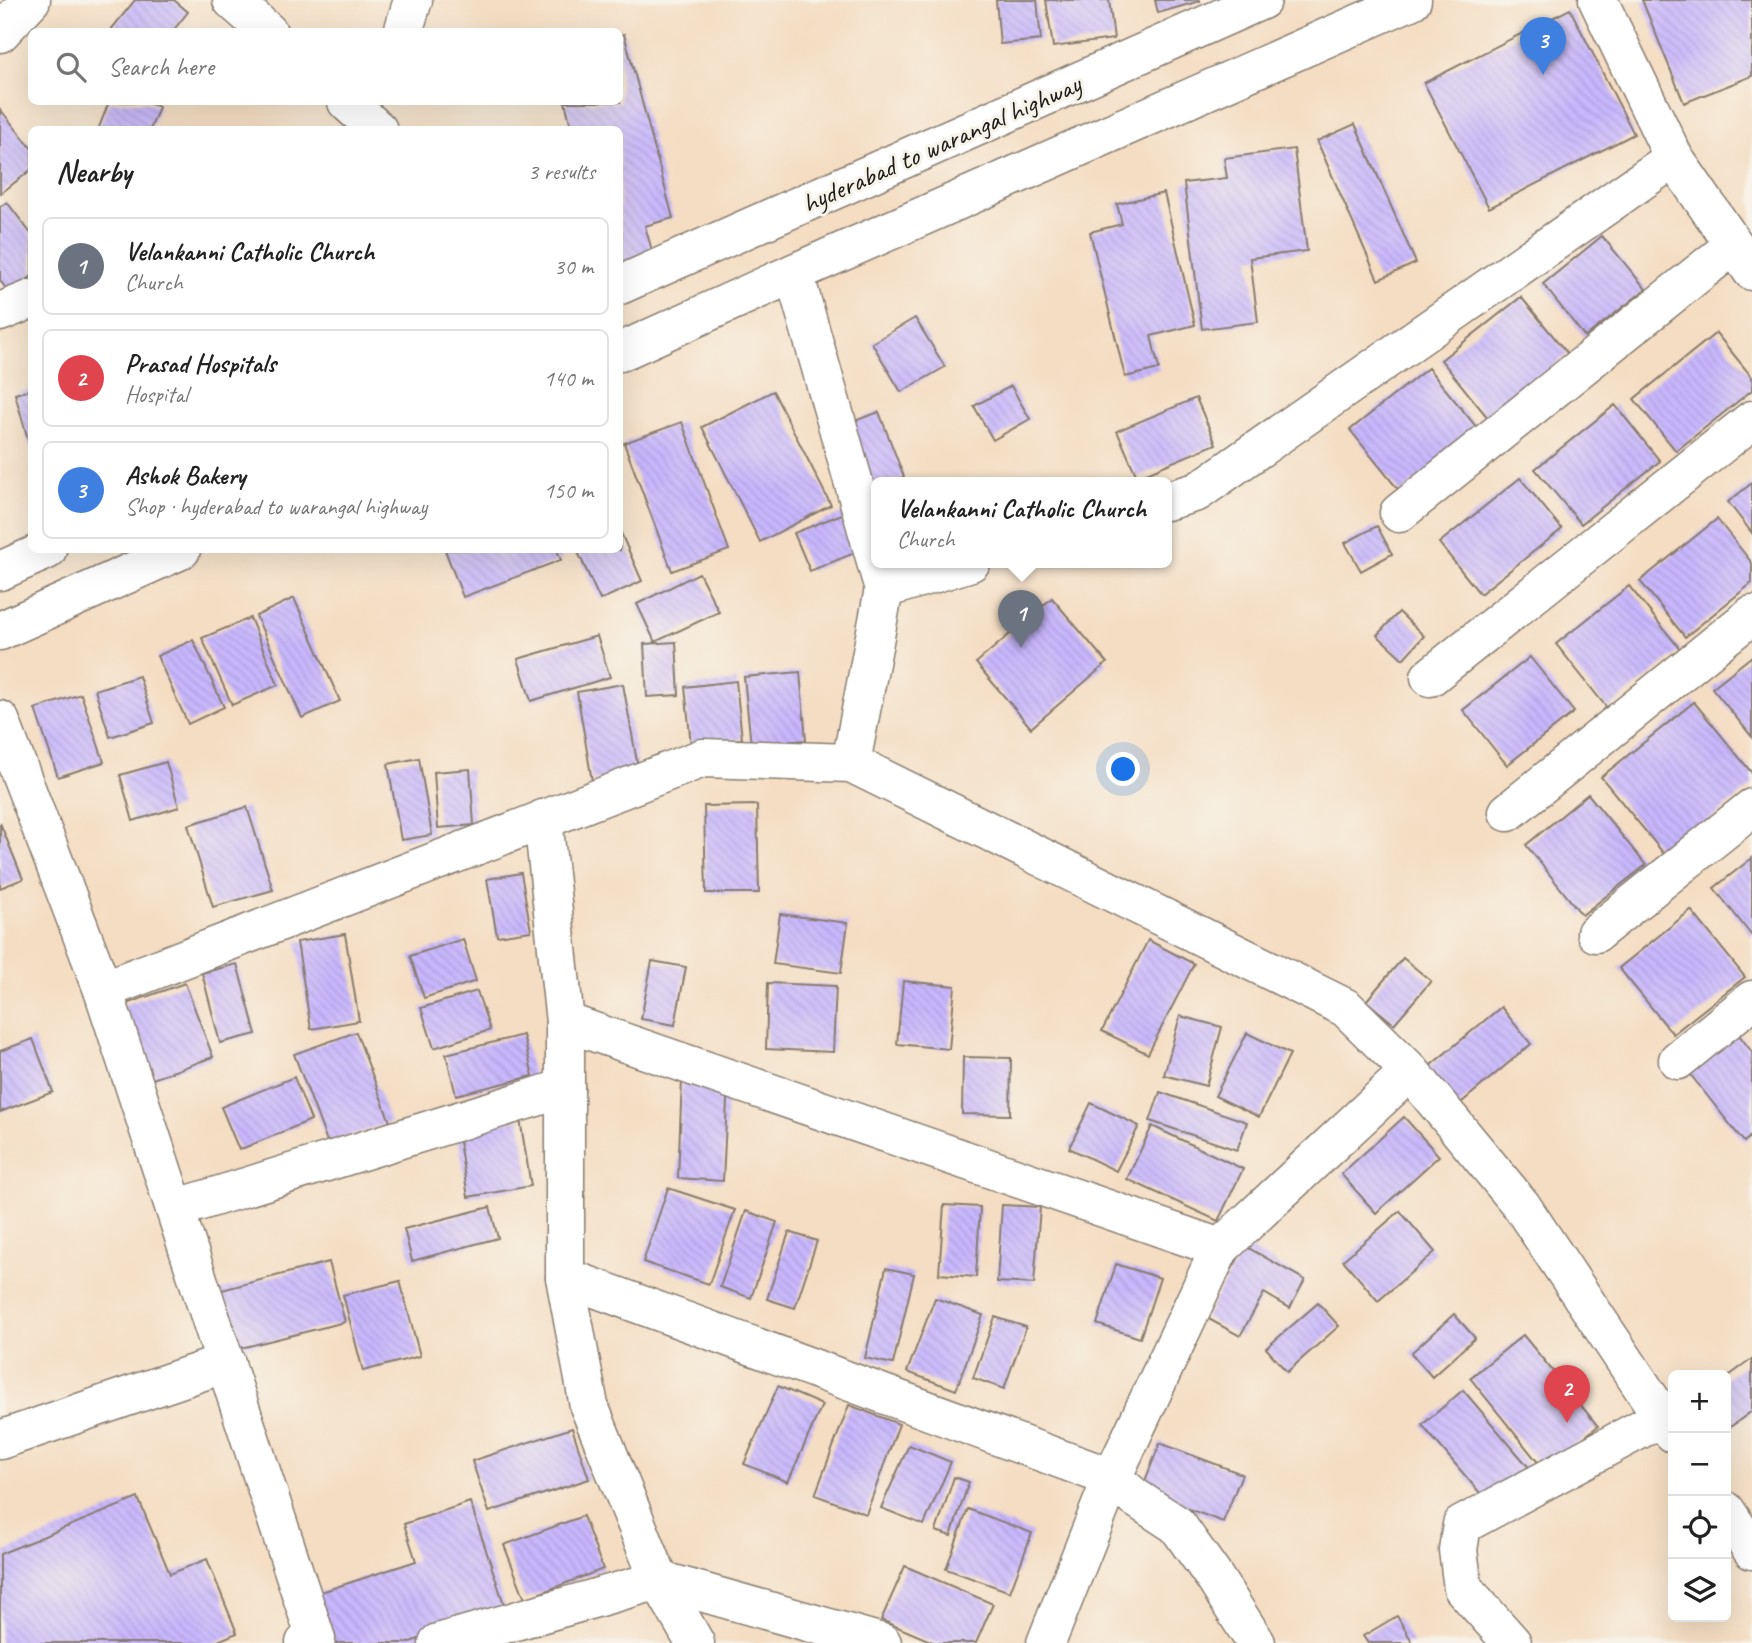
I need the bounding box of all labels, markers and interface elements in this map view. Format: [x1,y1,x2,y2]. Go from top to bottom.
pin: 3 [1520,17,1566,75]
search box [28,28,623,105]
icon: search [52,48,90,86]
text: Search here [108,50,214,83]
street label: hyderabad to warangal highway [796,65,1088,221]
text: Nearby [56,153,132,191]
text: 3 results [528,157,595,186]
text: Velankanni Catholic Church [125,235,374,268]
text: 1 [76,252,86,281]
text: 30 m [554,252,593,281]
text: Church [125,268,183,297]
text: Prasad Hospitals [125,347,276,380]
text: 2 [76,364,86,393]
text: 140 m [544,364,593,393]
text: Hospital [125,380,188,409]
text: Ashok Bakery [125,459,245,492]
text: 3 [76,476,86,505]
text: 150 m [544,476,593,505]
popup [871,477,1172,568]
text: Shop · hyderabad to warangal highway [125,492,427,521]
text: Velankanni Catholic Church [897,492,1146,525]
text: Church [897,525,954,554]
pin: 1 [998,590,1044,648]
your location [1106,752,1140,786]
pin: 2 [1544,1365,1590,1423]
map controls [1668,1370,1731,1622]
button: + [1668,1370,1731,1433]
button: − [1668,1433,1731,1496]
button: locate [1668,1496,1731,1559]
button: layers [1668,1559,1731,1622]

